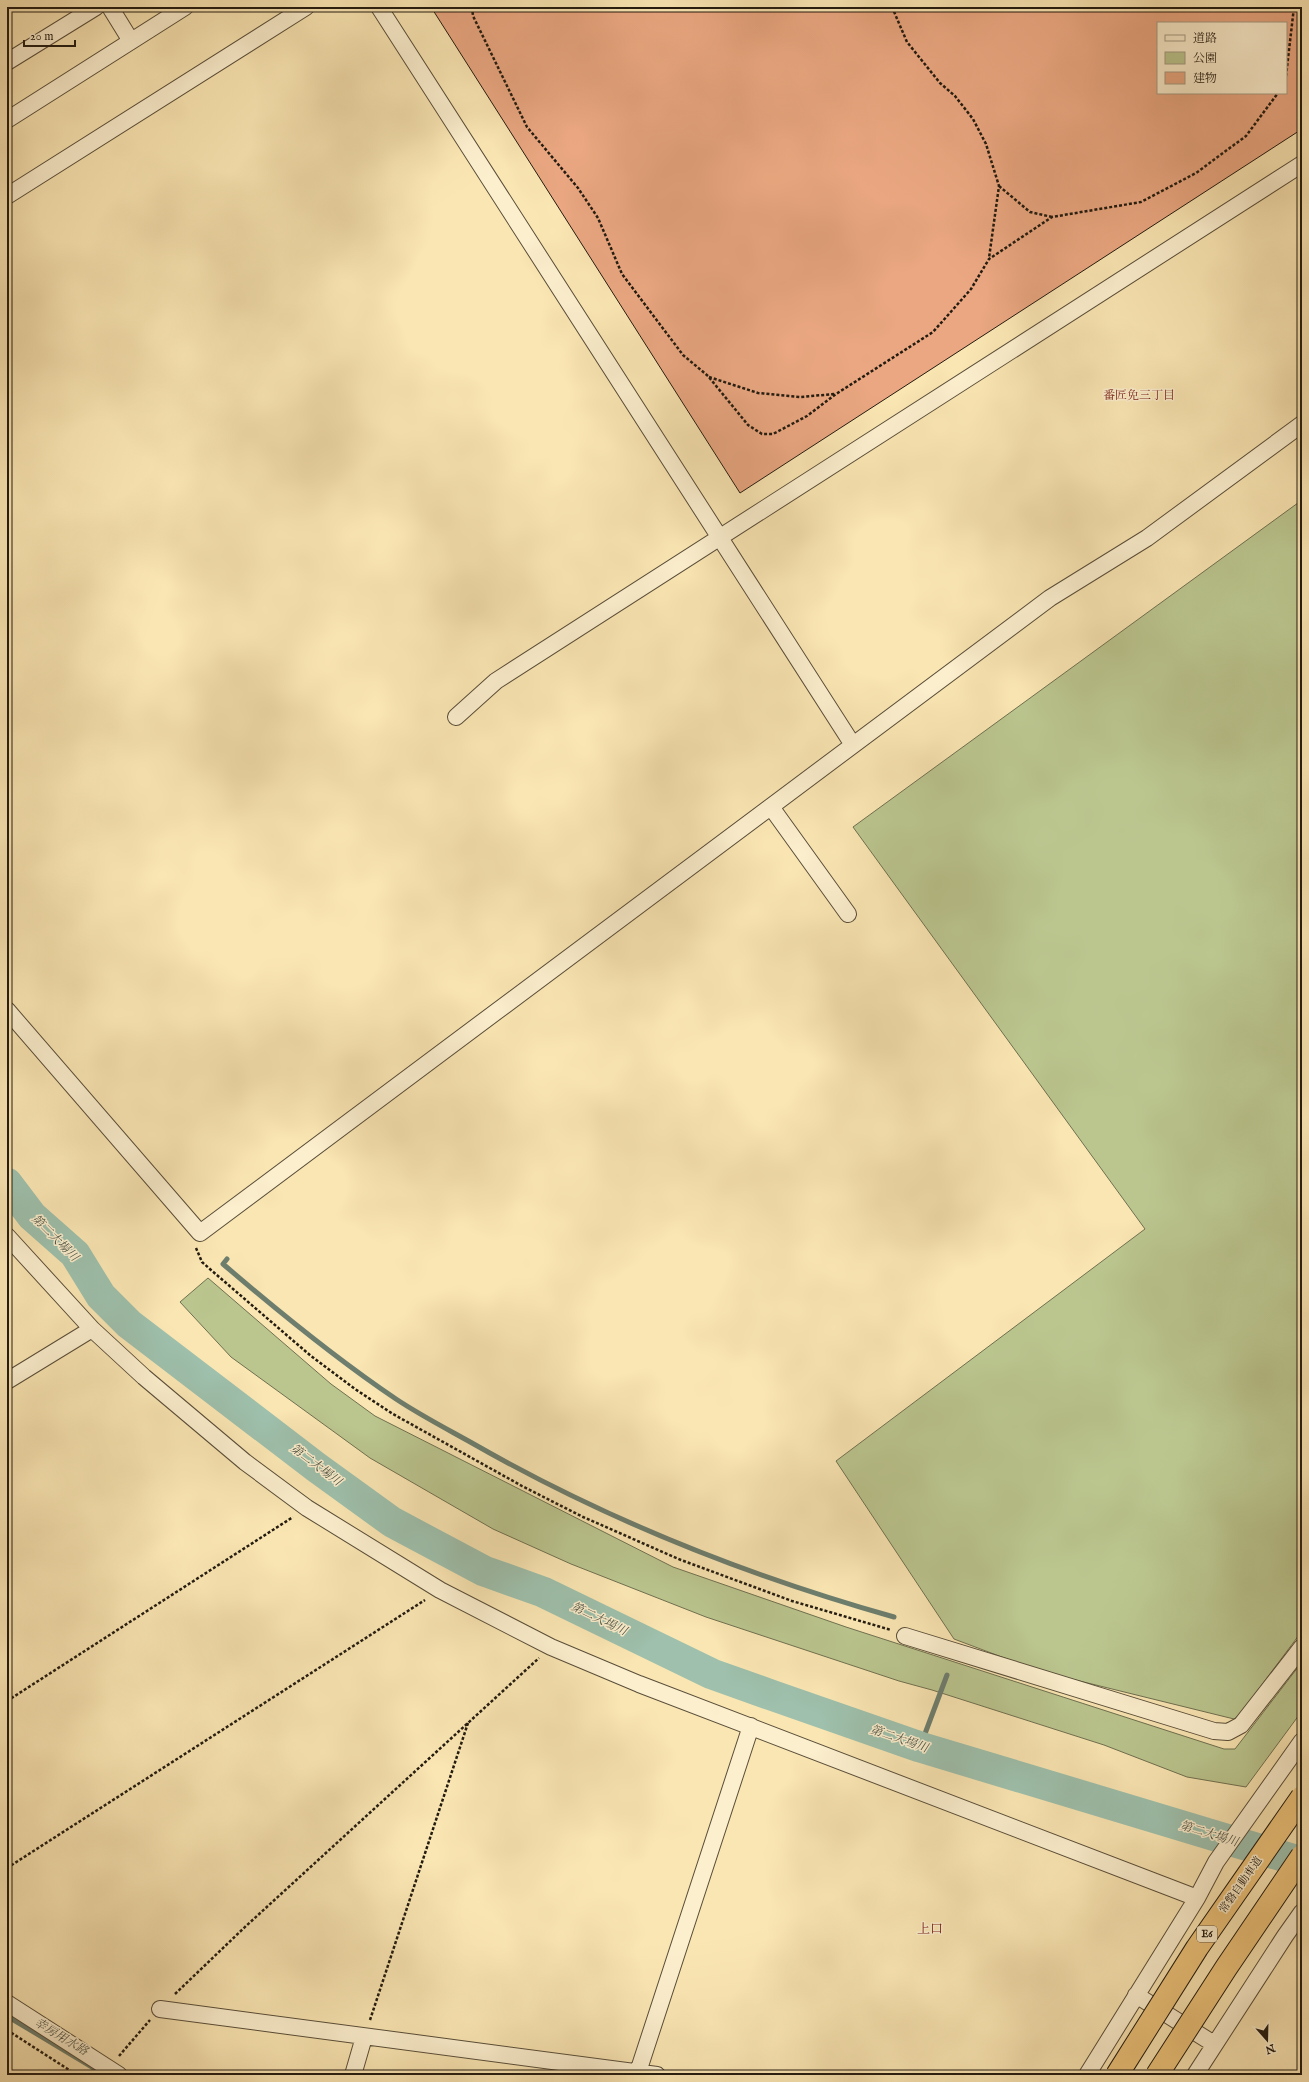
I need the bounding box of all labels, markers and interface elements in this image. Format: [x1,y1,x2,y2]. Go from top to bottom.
scale bar [24,22,75,48]
legend [1157,22,1287,94]
text: 20 m [30,29,53,44]
text: 道路 [1193,31,1217,46]
text: 公園 [1193,51,1217,66]
text: 建物 [1193,71,1217,86]
district label: 番匠免三丁目 [1103,388,1175,403]
water label: 第二大場川 [28,1211,83,1266]
water label: 第二大場川 [288,1441,346,1490]
water label: 第二大場川 [569,1599,631,1640]
water label: 第二大場川 [868,1722,932,1757]
water label: 第二大場川 [1178,1818,1242,1851]
street label: 常磐自動車道 [1216,1854,1266,1916]
district label: 上口 [917,1921,943,1938]
road number: E6 [1197,1926,1217,1942]
water label: 幸房用水路 [31,2015,91,2059]
north arrow [1247,2020,1287,2060]
text: N [1263,2040,1278,2057]

